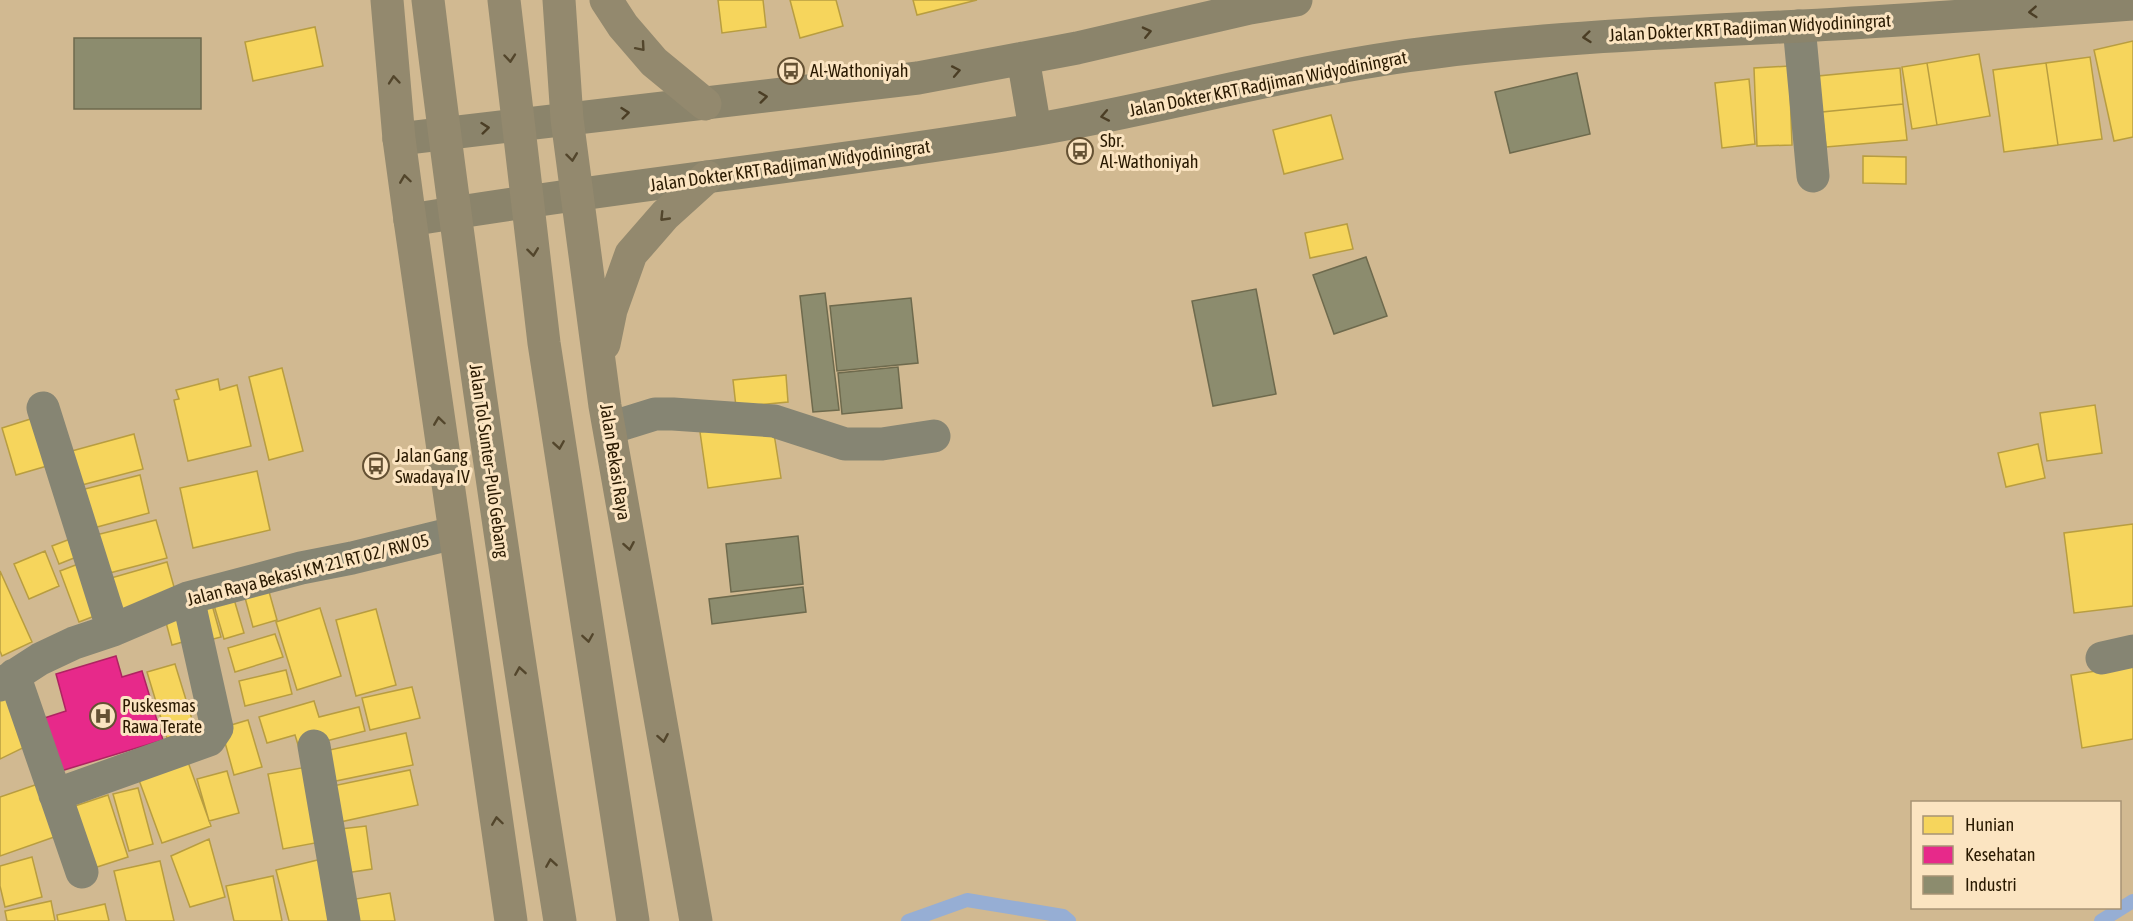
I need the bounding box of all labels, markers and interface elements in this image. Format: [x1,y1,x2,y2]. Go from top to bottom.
one-way arrow [2028,5,2037,18]
street label: Jalan Dokter KRT Radjiman Widyodiningrat [1608,10,1892,45]
one-way arrow [1142,26,1152,39]
one-way arrow [1582,30,1591,43]
one-way arrow [634,40,645,51]
street label: Jalan Dokter KRT Radjiman Widyodiningrat [1127,46,1409,121]
one-way arrow [503,54,516,63]
bus stop icon: Al-Wathoniyah [776,56,806,86]
place label: Al-Wathoniyah [810,60,909,81]
one-way arrow [951,65,961,78]
one-way arrow [388,76,401,85]
one-way arrow [759,91,768,104]
one-way arrow [621,107,630,120]
one-way arrow [1100,109,1110,122]
one-way arrow [480,122,489,135]
place label: Sbr. Al-Wathoniyah [1100,130,1199,172]
street label: Jalan Dokter KRT Radjiman Widyodiningrat [648,135,931,196]
bus stop icon: Sbr. Al-Wathoniyah [1065,136,1095,166]
one-way arrow [565,152,577,162]
one-way arrow [399,175,411,184]
one-way arrow [661,210,672,221]
one-way arrow [526,247,539,256]
street label: Jalan Tol Sunter–Pulo Gebang [465,363,514,560]
street label: Jalan Bekasi Raya [596,402,635,522]
one-way arrow [433,416,445,425]
one-way arrow [553,440,565,450]
place label: Jalan Gang Swadaya IV [395,445,470,487]
bus stop icon: Jalan Gang Swadaya IV [361,451,391,481]
street label: Jalan Raya Bekasi KM 21 RT 02/ RW 05 [185,529,431,610]
one-way arrow [622,541,635,551]
one-way arrow [582,633,594,642]
one-way arrow [515,666,527,675]
place label: Puskesmas Rawa Terate [122,695,202,737]
hospital icon: Puskesmas Rawa Terate [88,701,118,731]
one-way arrow [656,733,669,743]
legend [1911,801,2121,909]
text: Hunian [1965,814,2014,835]
one-way arrow [491,817,504,826]
text: Kesehatan [1965,844,2036,865]
one-way arrow [545,859,558,869]
text: Industri [1965,874,2017,895]

